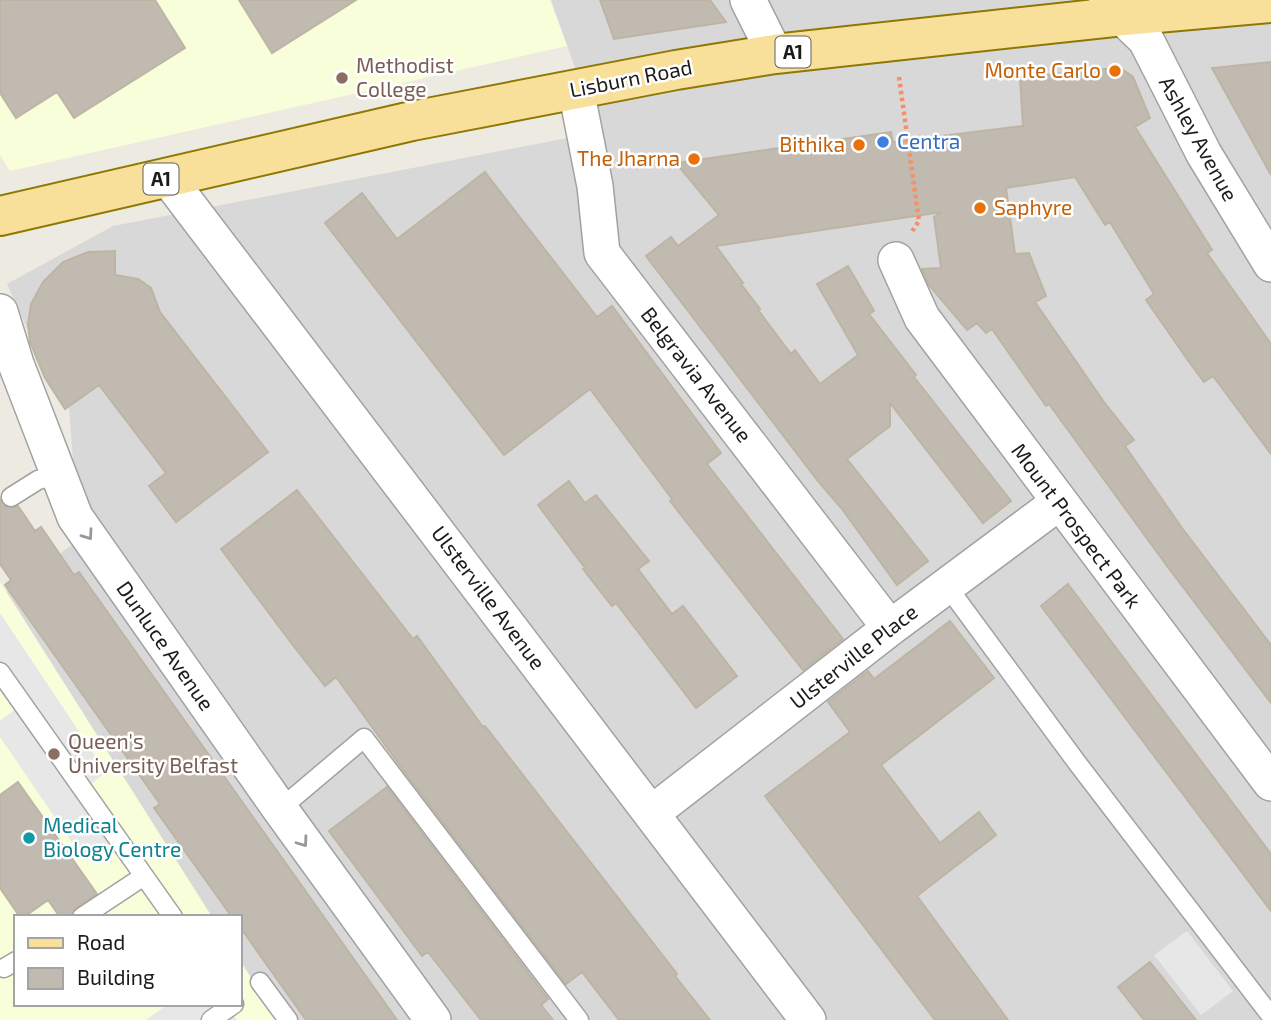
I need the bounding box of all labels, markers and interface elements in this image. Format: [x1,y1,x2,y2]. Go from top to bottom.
road number: A1 [776,36,810,68]
place label: Methodist College [356,52,454,101]
street label: Lisburn Road [567,53,694,102]
place label: Monte Carlo [984,57,1101,82]
marker: Monte Carlo [1107,63,1123,79]
marker: Methodist College [334,70,350,86]
street label: Ashley Avenue [1155,72,1244,205]
place label: Centra [897,128,960,153]
place label: Bithika [779,131,845,156]
marker: Centra [875,134,891,150]
marker: Bithika [851,137,867,153]
place label: The Jharna [577,145,680,170]
marker: The Jharna [686,151,702,167]
road number: A1 [144,164,178,195]
place label: Saphyre [994,194,1072,219]
marker: Saphyre [972,200,988,216]
street label: Belgravia Avenue [637,302,758,447]
street label: Mount Prospect Park [1007,438,1147,613]
street label: Ulsterville Avenue [427,520,551,674]
one-way arrow [80,527,92,540]
street label: Dunluce Avenue [112,576,220,715]
street label: Ulsterville Place [784,598,922,713]
place label: Queen's University Belfast [68,728,238,777]
marker: Queen's University Belfast [46,746,62,762]
place label: Medical Biology Centre [43,812,181,861]
marker: Medical Biology Centre [21,830,37,846]
one-way arrow [295,834,308,847]
legend [14,915,242,1006]
text: Road [77,929,125,954]
text: Building [77,964,155,989]

